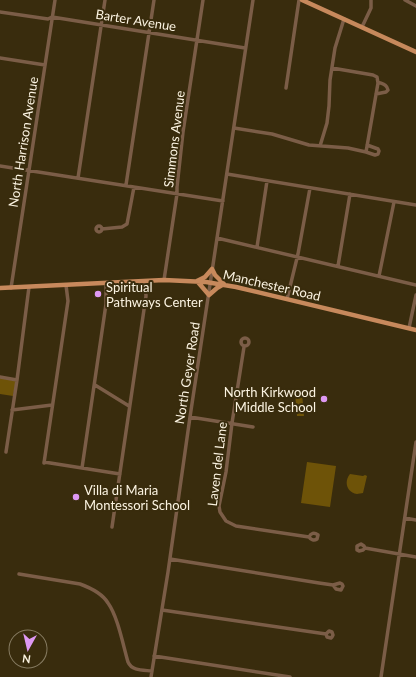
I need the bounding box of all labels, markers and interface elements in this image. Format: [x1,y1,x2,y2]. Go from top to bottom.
street label: Barter Avenue [95,6,178,34]
street label: North Harrison Avenue [5,75,41,208]
street label: Simmons Avenue [160,89,188,188]
street label: Manchester Road [222,266,322,304]
place label: Spiritual Pathways Center [106,279,203,310]
marker: Spiritual Pathways Center [93,289,103,299]
street label: North Geyer Road [171,321,203,425]
place label: North Kirkwood Middle School [224,384,316,415]
marker: North Kirkwood Middle School [319,394,329,404]
street label: Laven del Lane [204,421,230,507]
place label: Villa di Maria Montessori School [84,482,190,513]
marker: Villa di Maria Montessori School [71,492,81,502]
north arrow [8,629,48,669]
text: N [21,652,32,666]

